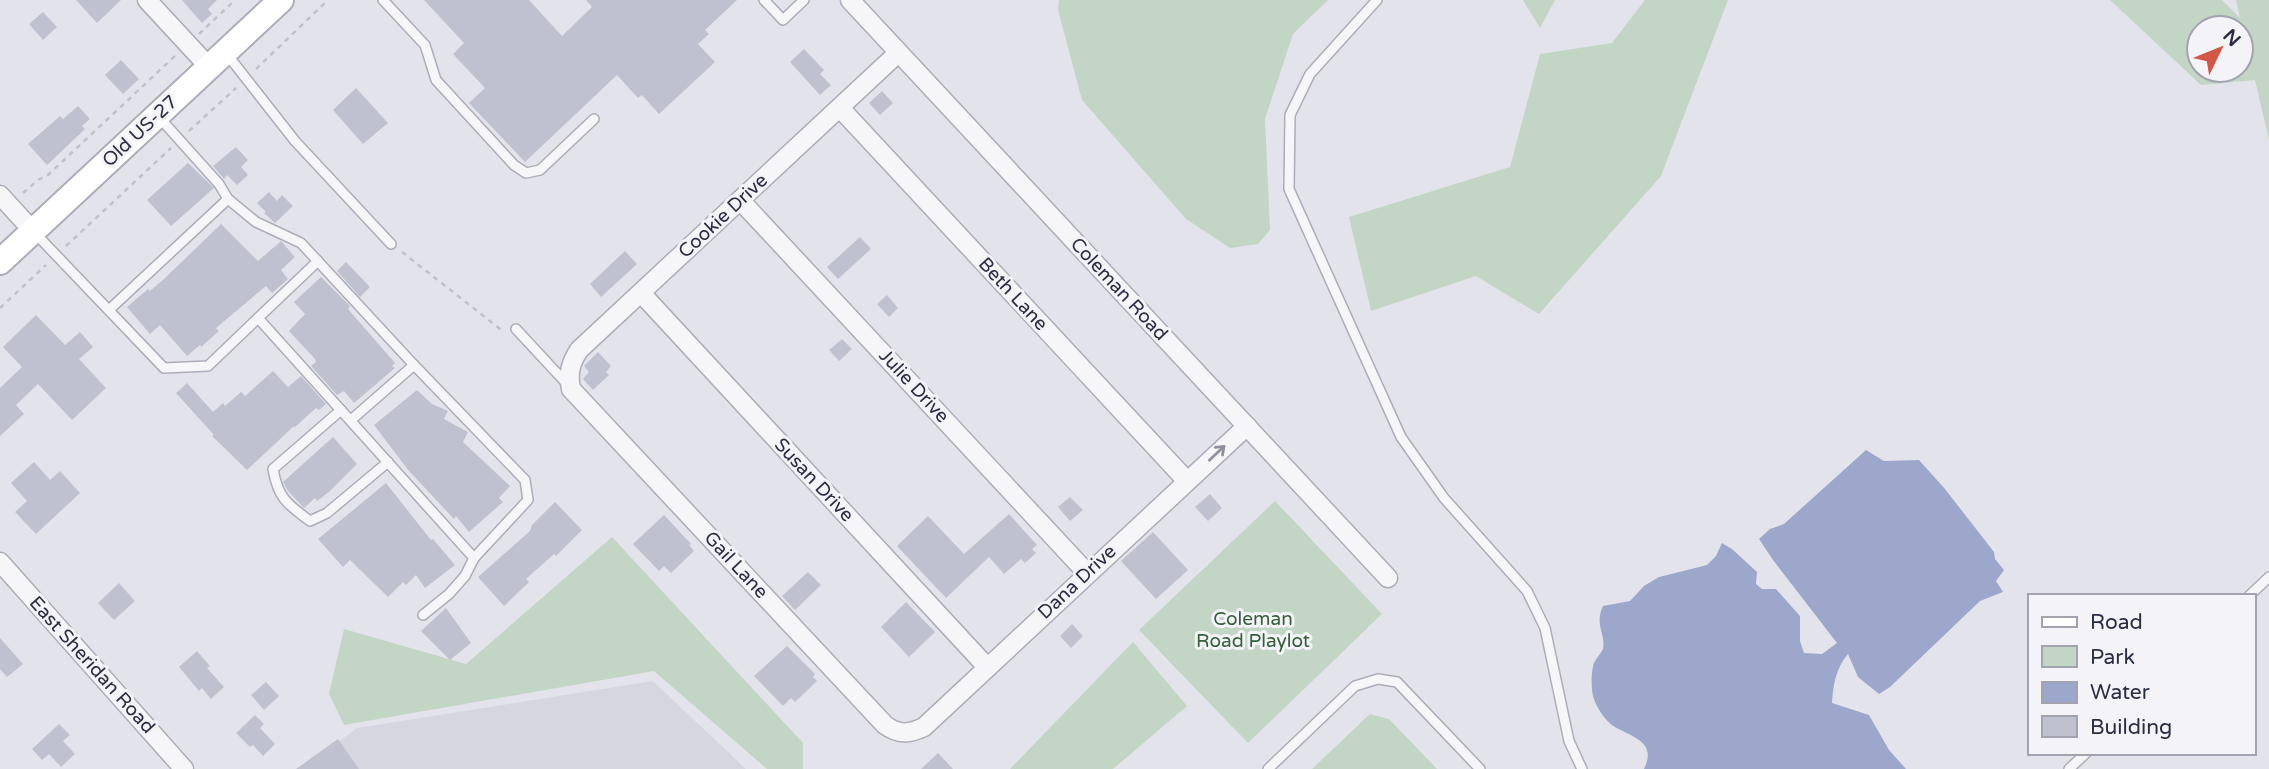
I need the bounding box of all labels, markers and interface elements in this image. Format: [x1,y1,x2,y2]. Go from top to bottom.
north arrow [2185,14,2255,84]
text: N [2218,25,2245,51]
street label: Old US-27 [98,91,182,171]
street label: Cookie Drive [674,169,772,263]
street label: Coleman Road [1066,233,1172,345]
street label: Beth Lane [974,253,1052,335]
street label: Julie Drive [874,345,954,427]
street label: Susan Drive [770,434,858,526]
one-way arrow [1208,445,1225,462]
street label: Gail Lane [700,527,772,603]
street label: Dana Drive [1033,540,1121,624]
street label: East Sheridan Road [25,592,159,738]
legend [2028,594,2255,755]
park label: Coleman Road Playlot [1196,608,1310,652]
text: Road [2090,610,2143,635]
text: Park [2090,645,2135,670]
text: Water [2090,680,2150,705]
text: Building [2090,715,2172,740]

